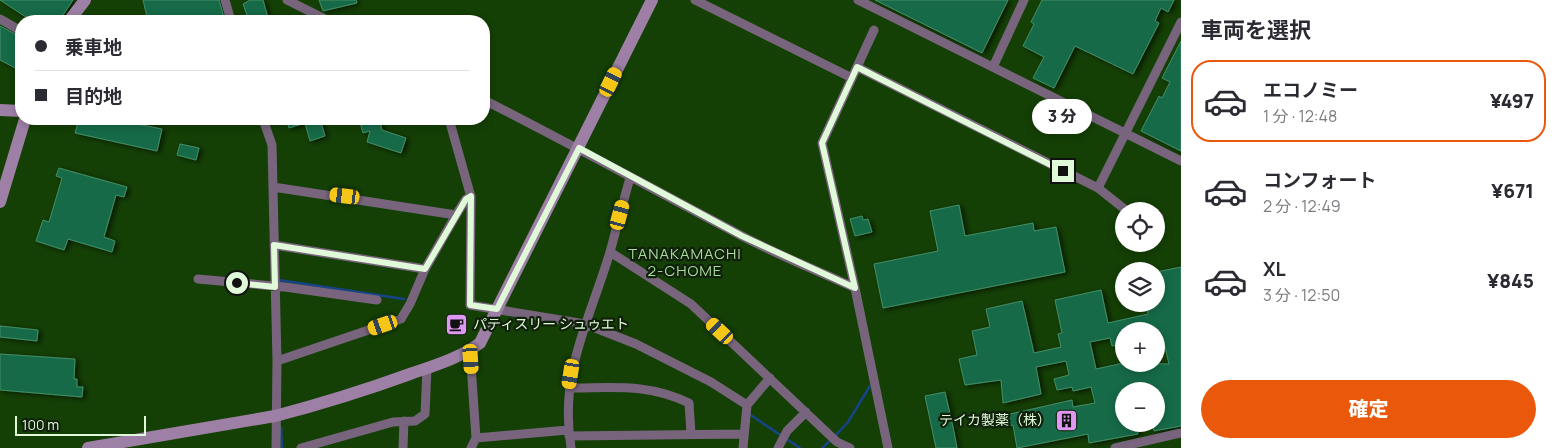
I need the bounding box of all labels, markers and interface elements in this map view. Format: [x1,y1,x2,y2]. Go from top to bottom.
text: 車両を選択 [1201,15,1311,45]
text: 乗車地 [65,34,122,60]
car [597,65,624,99]
text: エコノミー [1263,77,1358,103]
icon: car [1203,79,1248,124]
text: 目的地 [65,83,122,109]
text: ¥497 [1490,88,1534,114]
callout: 3 分 [1033,99,1093,134]
text: 3 分 [1048,105,1076,127]
text: 1 分 · 12:48 [1263,105,1337,127]
route end [1052,160,1074,182]
text: コンフォート [1263,167,1376,193]
icon: car [1203,169,1248,214]
text: ¥671 [1491,178,1534,204]
car [329,187,360,205]
text: 2 分 · 12:49 [1263,195,1341,217]
car [608,199,631,231]
map controls [1115,202,1165,432]
button: locate [1115,202,1165,252]
district label: TANAKAMACHI 2-CHOME [628,243,742,281]
text: XL [1263,256,1286,282]
icon: car [1203,259,1248,304]
button: layers [1115,262,1165,312]
text: ¥845 [1487,268,1534,294]
route start [226,272,248,294]
text: 3 分 · 12:50 [1263,284,1340,306]
cafe icon: パティスリー シュゥエト [445,312,469,336]
car [366,313,399,337]
place label: パティスリー シュゥエト [473,314,629,333]
car [703,315,736,347]
button: + [1115,322,1165,372]
car [462,344,479,374]
car [561,358,580,390]
button: 確定 [1201,380,1536,438]
button: − [1115,382,1165,432]
building icon: テイカ製薬（株） [1055,408,1079,432]
place label: テイカ製薬（株） [939,410,1051,429]
scale bar [15,413,146,436]
text: 100 m [22,415,59,434]

